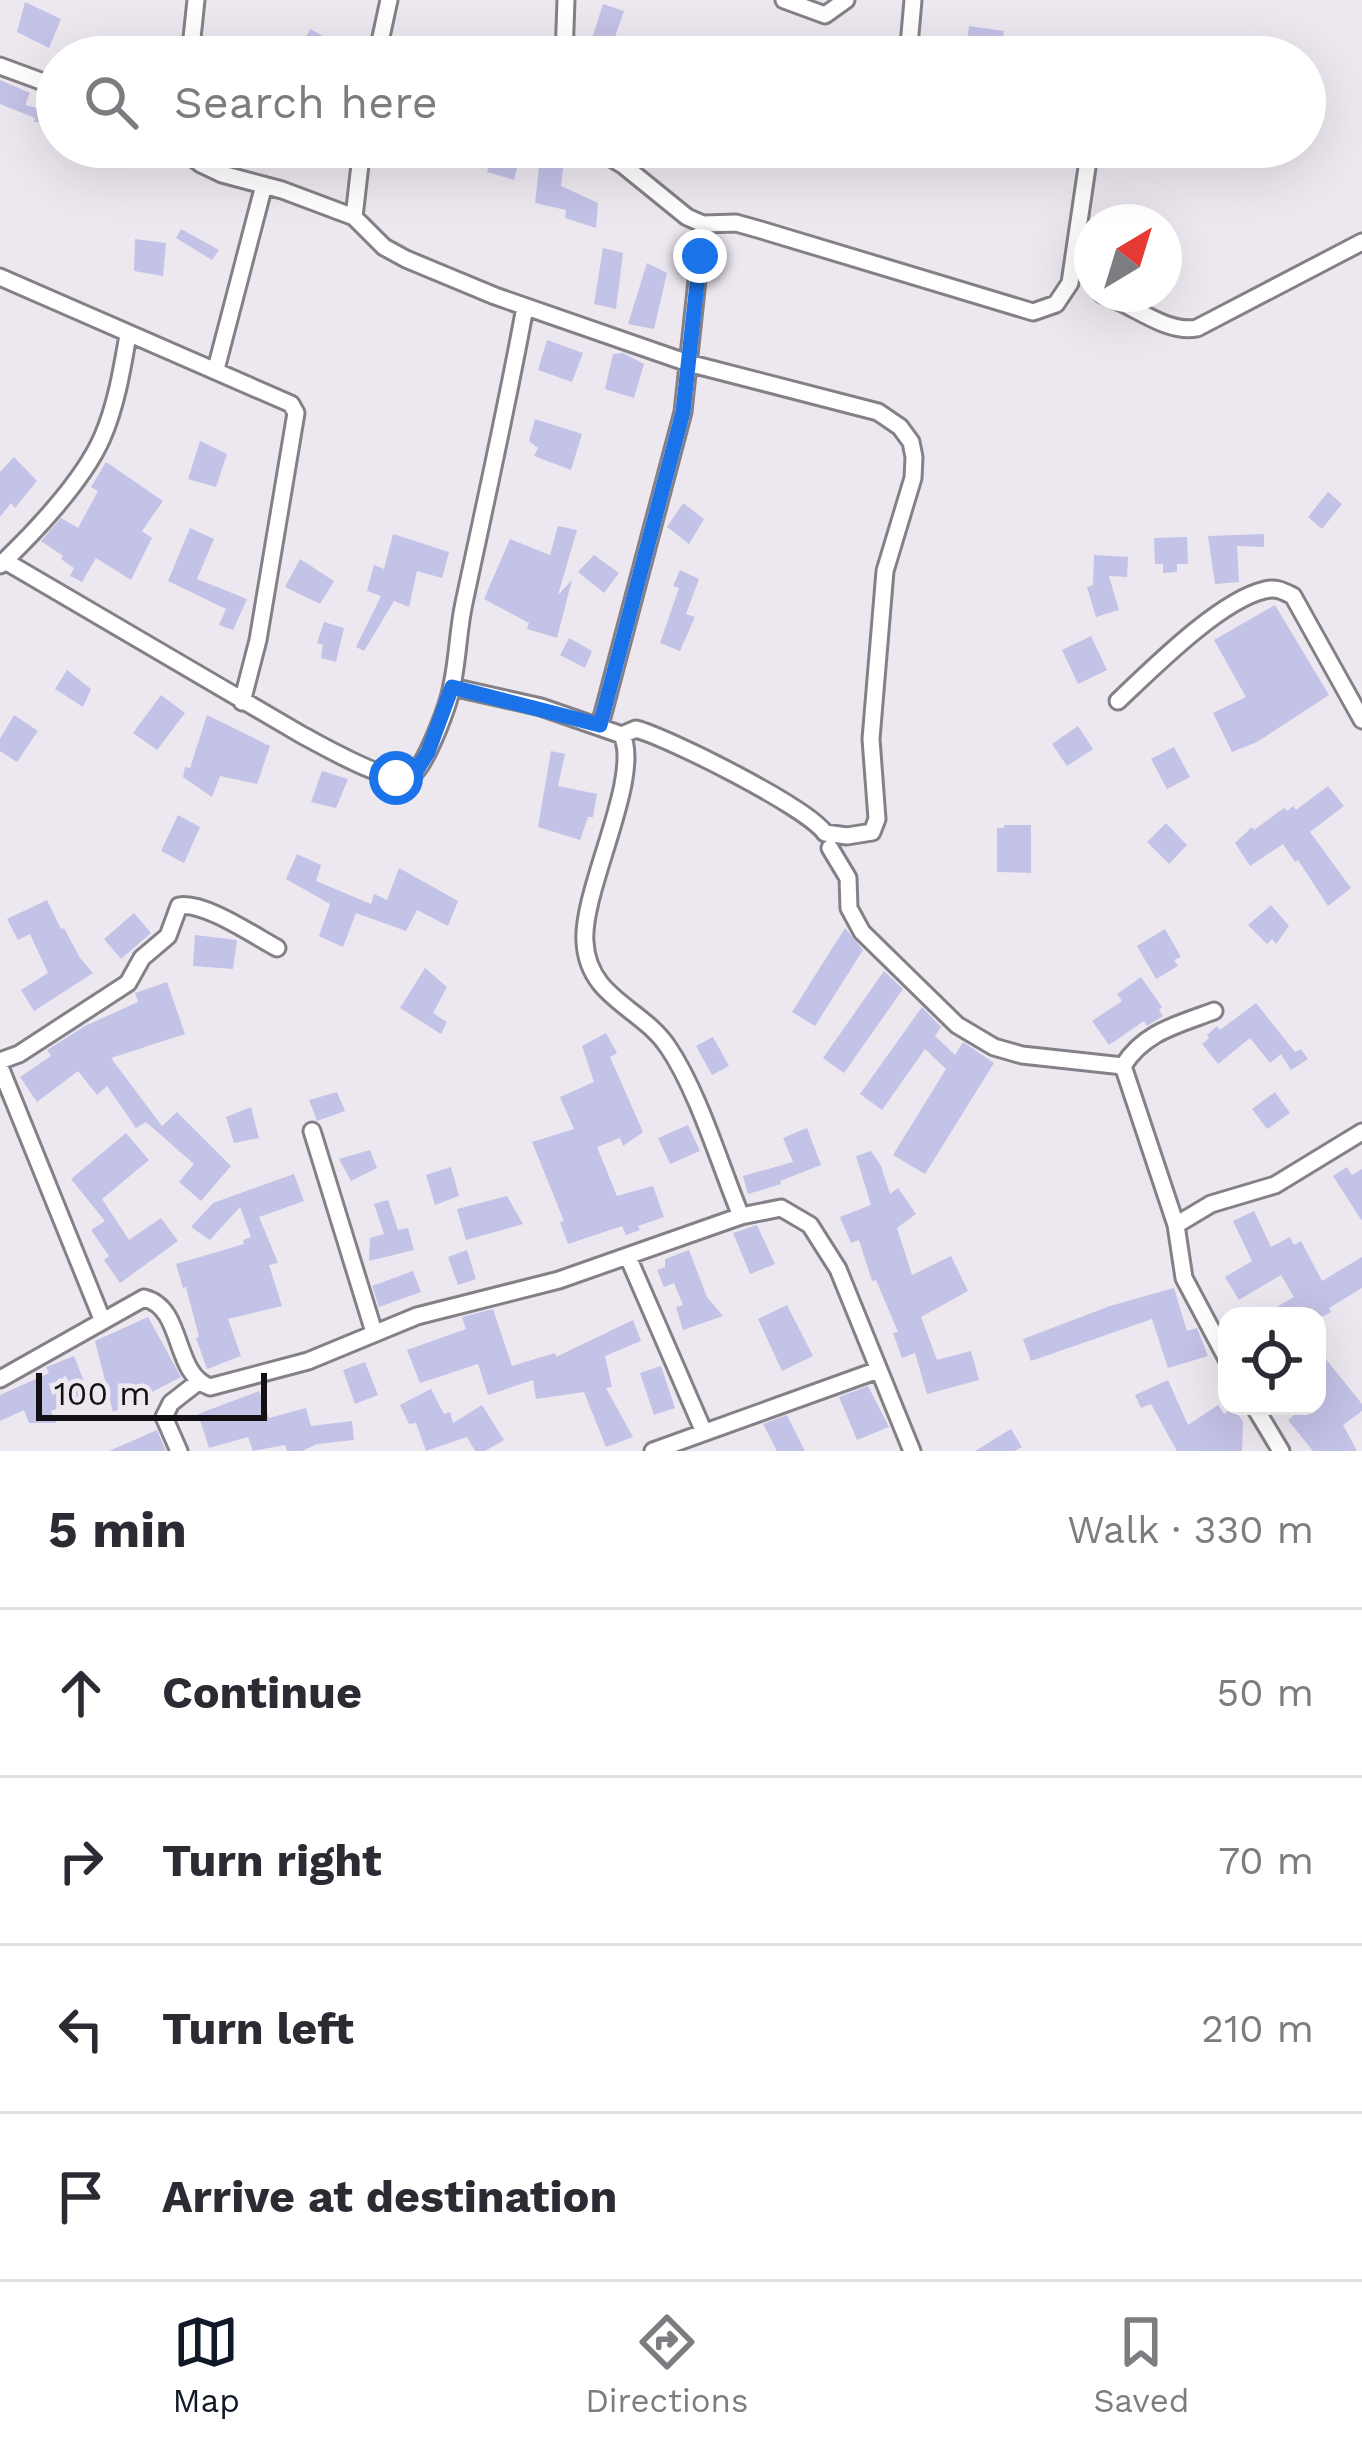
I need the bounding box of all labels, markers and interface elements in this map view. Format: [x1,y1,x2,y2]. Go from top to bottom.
search box [36,36,1326,168]
icon: search [78,69,144,135]
text: Search here [174,76,438,129]
north arrow [1074,204,1182,312]
route end [673,229,727,283]
route start [369,751,423,805]
map controls [1218,1307,1326,1415]
button: locate [1218,1307,1326,1415]
scale bar [36,1367,267,1420]
text: 100 m [54,1374,151,1413]
text: 5 min [48,1500,187,1559]
text: Walk · 330 m [1067,1507,1314,1552]
icon: ahead [48,1660,114,1726]
text: Continue [162,1666,362,1719]
text: 50 m [1217,1670,1314,1715]
icon: right [48,1828,114,1894]
text: Turn right [162,1834,382,1887]
text: 70 m [1218,1838,1314,1883]
icon: left [48,1996,114,2062]
text: Turn left [162,2002,354,2055]
text: 210 m [1201,2006,1314,2051]
icon: arrive [48,2164,114,2230]
text: Arrive at destination [162,2170,617,2223]
tab: Map [173,2309,240,2420]
tab: Directions [585,2309,748,2420]
tab: Saved [1094,2309,1189,2420]

